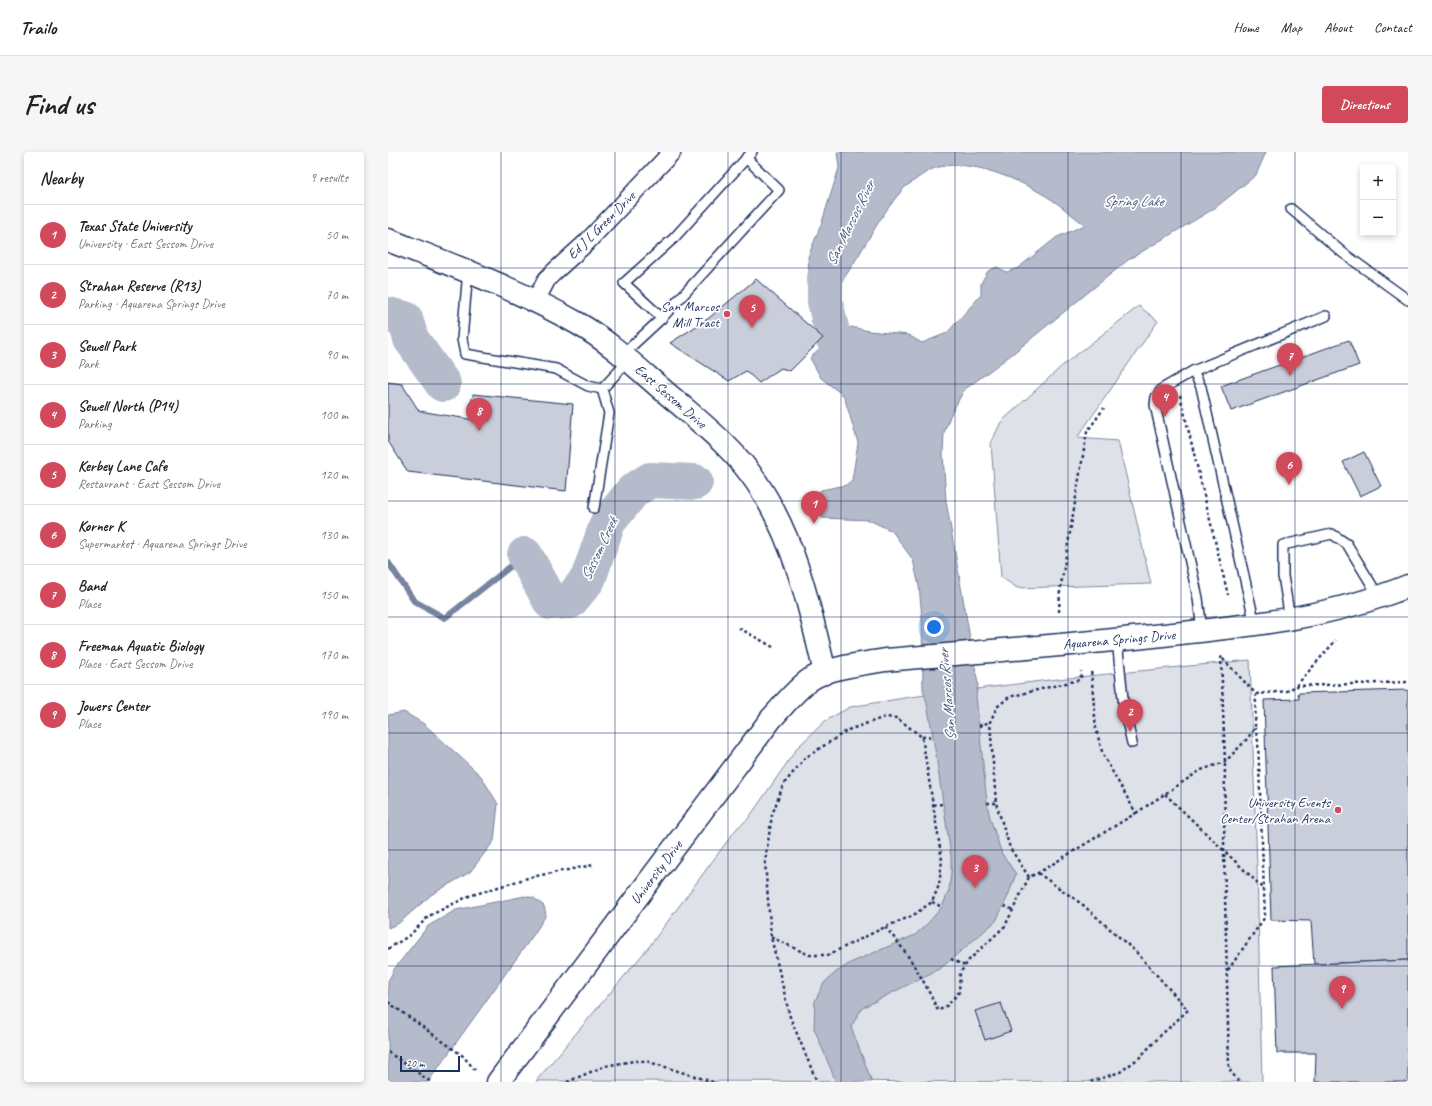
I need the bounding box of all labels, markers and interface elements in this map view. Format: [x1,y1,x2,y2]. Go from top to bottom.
text: Trailo [20,16,56,40]
text: Home [1233,19,1259,36]
text: Map [1281,19,1302,36]
text: About [1324,19,1352,36]
text: Contact [1374,19,1412,36]
button: Directions [1322,86,1408,123]
text: Find us [24,87,94,122]
map controls [1360,164,1396,236]
button: + [1360,164,1396,200]
text: Nearby [40,168,83,189]
text: 9 results [310,170,348,186]
water label: San Marcos River [822,175,880,269]
street label: Ed J L Green Drive [564,187,640,263]
water label: Spring Lake [1103,192,1165,211]
button: − [1360,200,1396,236]
text: Texas State University [78,217,192,236]
text: 1 [50,227,56,243]
text: 50 m [326,227,348,243]
text: University · East Sessom Drive [78,236,213,252]
text: Strahan Reserve (R13) [78,277,200,296]
text: 2 [50,287,56,303]
text: 70 m [326,287,348,303]
pin: 5 [739,295,765,328]
text: Parking · Aquarena Springs Drive [78,296,225,312]
place label: San Marcos Mill Tract [661,298,720,331]
marker: San Marcos Mill Tract [722,309,732,319]
text: Sewell Park [78,337,136,356]
pin: 7 [1277,343,1303,376]
text: 3 [50,347,56,363]
text: 90 m [326,347,348,363]
text: Park [78,356,99,372]
street label: East Sessom Drive [631,361,711,433]
pin: 4 [1152,384,1178,417]
text: Sewell North (P14) [78,397,178,416]
pin: 8 [466,398,492,431]
text: 4 [50,407,56,423]
text: 100 m [320,407,348,423]
text: Parking [78,416,112,432]
pin: 6 [1276,452,1302,485]
text: Kerbey Lane Cafe [78,457,167,476]
text: 5 [50,467,56,483]
text: 120 m [320,467,348,483]
text: Restaurant · East Sessom Drive [78,476,220,492]
pin: 1 [801,491,827,524]
water label: Sessom Creek [577,512,623,584]
text: Korner K [78,517,124,536]
text: 6 [50,527,56,543]
text: 130 m [320,527,348,543]
text: Supermarket · Aquarena Springs Drive [78,536,246,552]
text: Band [78,577,105,596]
text: 7 [50,587,56,603]
text: 150 m [320,587,348,603]
text: Place [78,596,101,612]
your location [924,617,944,637]
street label: Aquarena Springs Drive [1062,626,1177,653]
text: Freeman Aquatic Biology [78,637,203,656]
water label: San Marcos River [934,646,961,742]
text: 8 [50,647,56,663]
text: 170 m [320,647,348,663]
text: Place · East Sessom Drive [78,656,192,672]
text: Jowers Center [78,697,149,716]
pin: 2 [1117,699,1143,732]
text: 9 [50,707,56,723]
text: 190 m [320,707,348,723]
text: Place [78,716,101,732]
place label: University Events Center/Strahan Arena [1220,794,1331,827]
marker: University Events Center/Strahan Arena [1333,805,1343,815]
street label: University Drive [627,836,687,907]
pin: 3 [962,855,988,888]
pin: 9 [1329,976,1355,1009]
scale bar [400,1054,460,1073]
text: 20 m [406,1056,425,1070]

